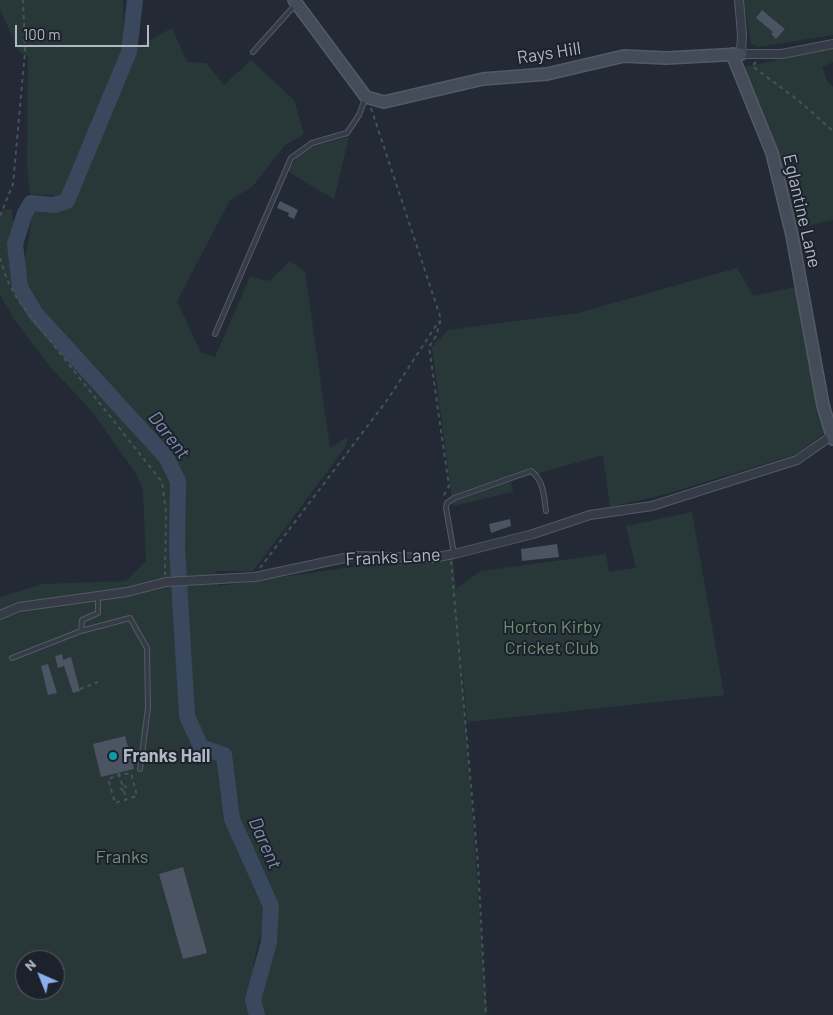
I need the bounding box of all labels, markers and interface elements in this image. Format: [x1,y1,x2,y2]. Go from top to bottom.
scale bar [18,15,151,47]
text: 100 m [23,25,61,43]
street label: Rays Hill [515,37,583,69]
street label: Eglantine Lane [778,152,826,270]
water label: Darent [143,407,195,463]
street label: Franks Lane [345,544,441,570]
park label: Horton Kirby Cricket Club [503,616,601,659]
place label: Franks Hall [123,745,210,767]
marker: Franks Hall [107,750,119,762]
water label: Darent [244,814,286,872]
park label: Franks [95,846,149,868]
north arrow [15,950,65,1000]
text: N [21,955,39,974]

